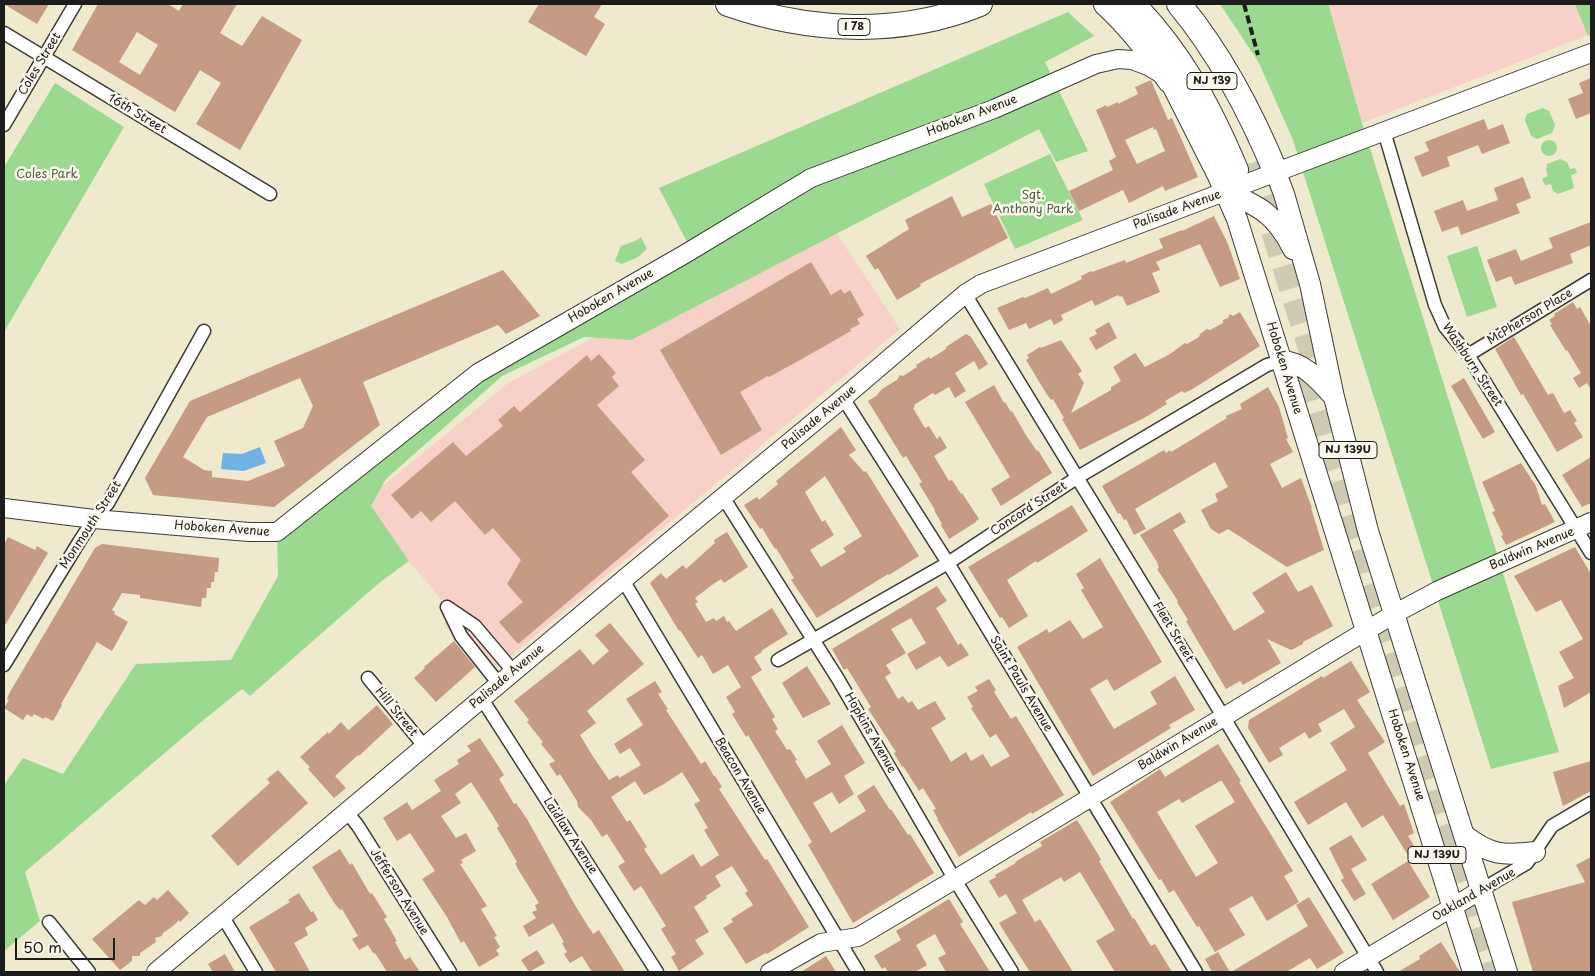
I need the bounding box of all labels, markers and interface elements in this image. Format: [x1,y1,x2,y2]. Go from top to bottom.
road number: I 78 [838,18,870,36]
street label: Coles Street [16,30,64,98]
road number: NJ 139 [1187,72,1237,90]
street label: 16th Street [105,91,169,137]
street label: Hoboken Avenue [925,92,1019,140]
park label: Coles Park [16,168,78,182]
street label: Palisade Avenue [1131,187,1223,233]
park label: Sgt. Anthony Park [993,189,1073,217]
street label: Hoboken Avenue [566,266,656,326]
street label: McPherson Place [1485,286,1575,348]
street label: Hoboken Avenue [1263,320,1305,416]
street label: Washburn Street [1439,320,1505,410]
street label: Palisade Avenue [779,383,859,453]
road number: NJ 139U [1319,442,1377,458]
street label: Monmouth Street [57,478,125,572]
street label: Concord Street [988,479,1070,539]
street label: Hoboken Avenue [174,518,270,540]
street label: Baldwin Avenue [1488,525,1576,573]
street label: Fleet Street [1149,599,1197,665]
street label: Saint Pauls Avenue [987,634,1055,734]
street label: Palisade Avenue [467,642,547,712]
street label: Hill Street [372,685,420,739]
street label: Hopkins Avenue [841,690,899,776]
street label: Hoboken Avenue [1384,707,1428,803]
street label: Baldwin Avenue [1135,715,1221,773]
street label: Beacon Avenue [711,735,769,817]
street label: Laidlaw Avenue [540,795,600,877]
street label: Jefferson Avenue [367,846,431,938]
road number: NJ 139U [1408,846,1466,864]
street label: Oakland Avenue [1430,865,1518,925]
scale bar [18,928,118,960]
text: 50 m [23,935,62,958]

